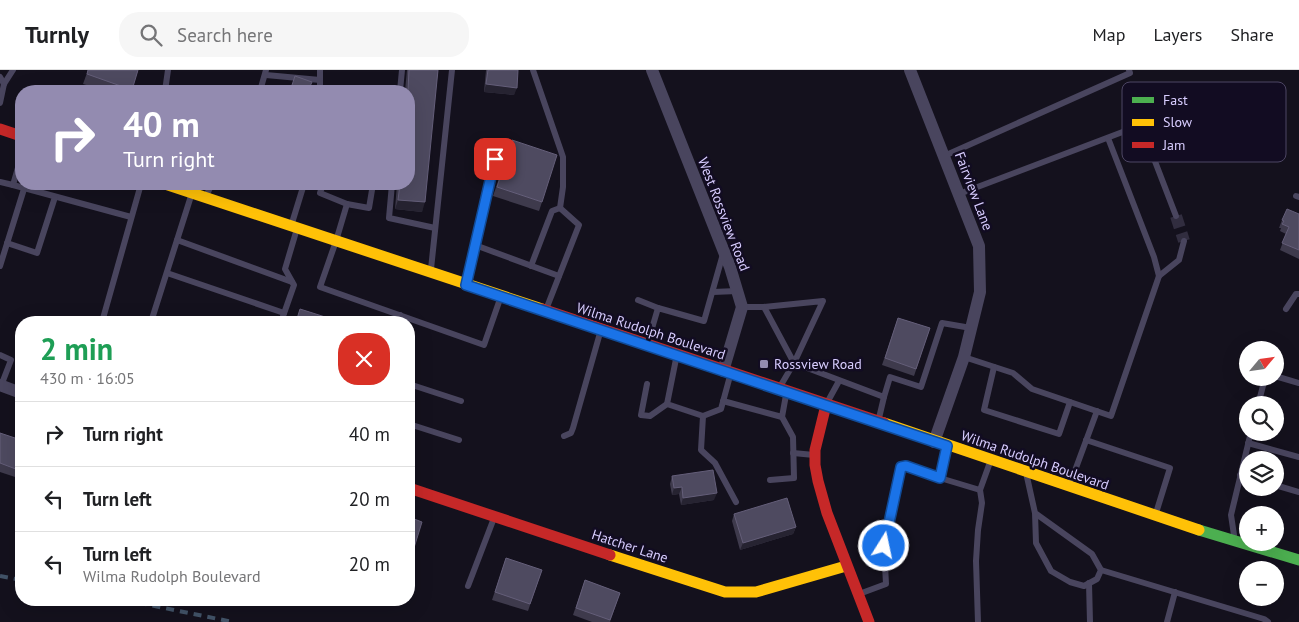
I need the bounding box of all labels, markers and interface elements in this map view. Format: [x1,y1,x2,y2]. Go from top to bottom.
search box [119,12,469,57]
text: Turnly [25,19,89,50]
icon: search [137,21,165,49]
text: Search here [177,23,273,47]
text: Map [1093,23,1125,46]
text: Layers [1153,23,1202,46]
text: Share [1230,23,1274,46]
legend [1122,82,1286,162]
text: Fast [1163,91,1188,109]
text: 40 m [123,101,200,147]
icon: right [40,105,105,170]
text: Slow [1163,113,1193,131]
text: Jam [1162,136,1185,154]
pin [474,138,516,180]
text: Turn right [123,145,215,173]
icon: arrive [481,145,509,173]
street label: Fairview Lane [951,149,997,233]
street label: West Rossview Road [694,155,754,273]
street label: Wilma Rudolph Boulevard [574,298,728,364]
text: 2 min [40,329,113,368]
button: close [338,333,390,385]
north arrow [1239,341,1284,386]
map controls [1239,341,1284,606]
place label: Rossview Road [774,355,862,373]
marker: Rossview Road [758,358,770,370]
text: 430 m · 16:05 [40,368,135,388]
button: search [1239,396,1284,441]
icon: right [40,420,68,448]
text: Turn right [83,422,163,446]
text: 40 m [349,422,390,446]
street label: Wilma Rudolph Boulevard [959,426,1111,494]
button: layers [1239,451,1284,496]
icon: left [40,485,68,513]
text: Turn left [83,487,152,511]
text: 20 m [349,487,390,511]
button: + [1239,506,1284,551]
position arrow [857,519,909,571]
street label: Hatcher Lane [590,525,670,567]
text: Turn left [83,542,152,566]
icon: left [40,550,68,578]
text: 20 m [349,552,390,576]
button: − [1239,561,1284,606]
text: Wilma Rudolph Boulevard [83,566,261,586]

